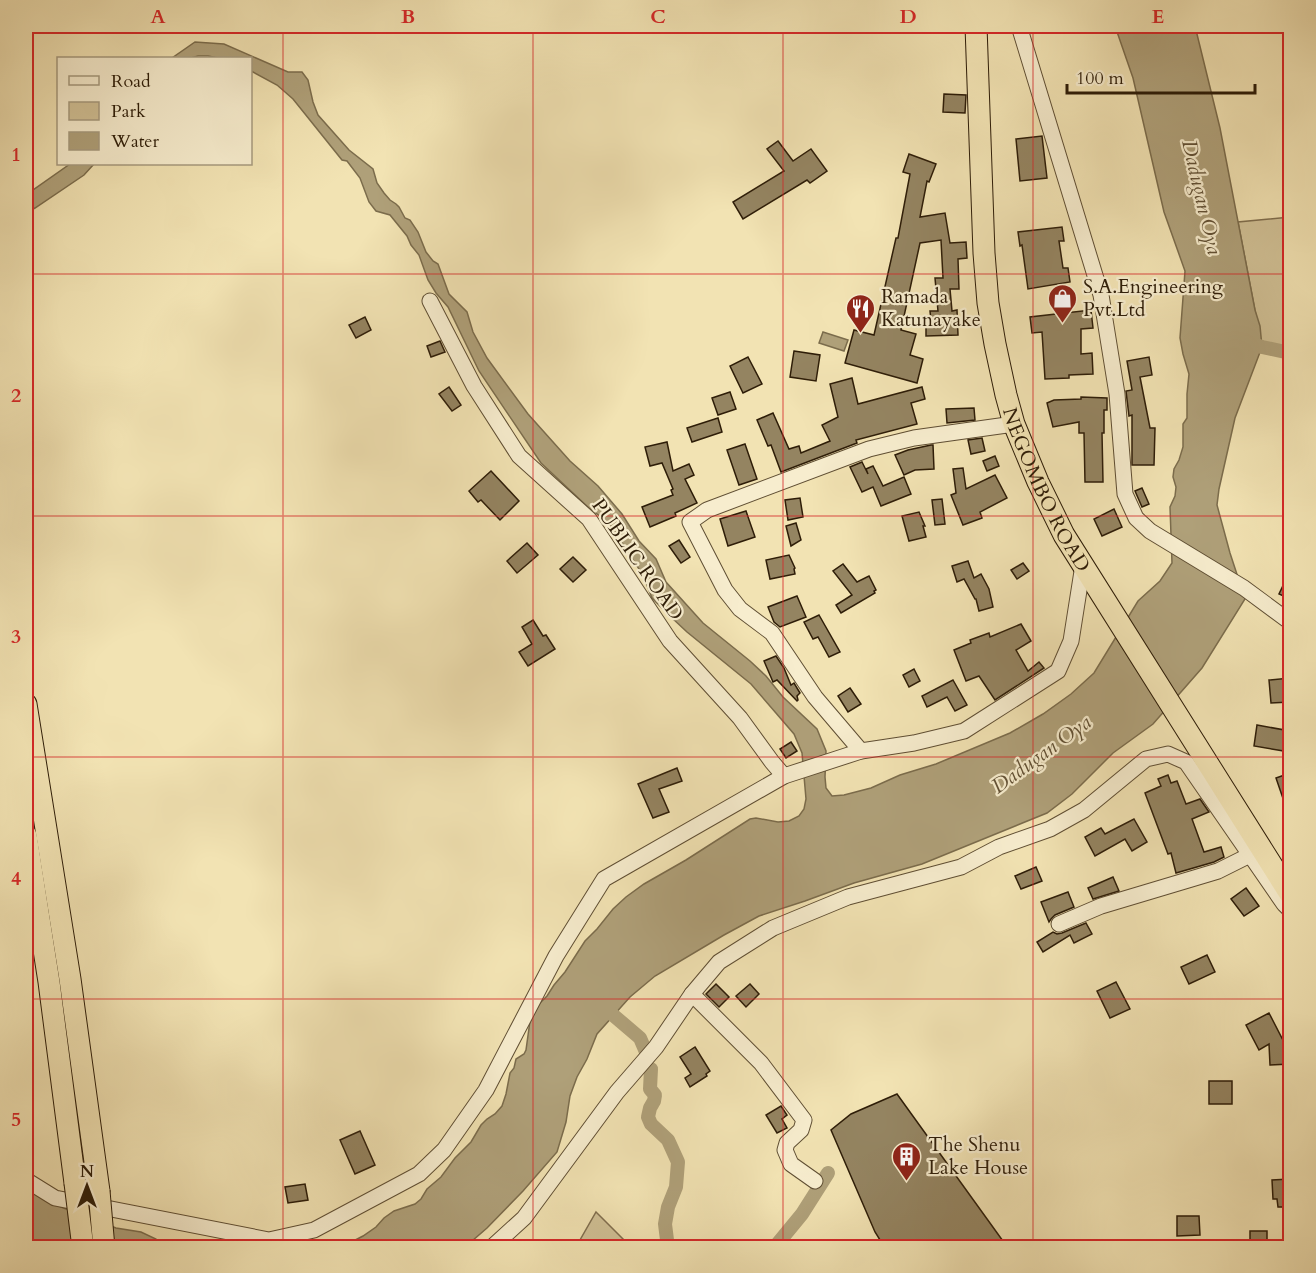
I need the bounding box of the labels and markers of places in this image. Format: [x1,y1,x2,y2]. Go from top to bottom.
place label: S.A.Engineering Pvt.Ltd [1083,273,1224,323]
shop icon: S.A.Engineering Pvt.Ltd [1046,282,1078,324]
place label: Ramada Katunayake [881,283,981,333]
restaurant icon: Ramada Katunayake [844,292,876,334]
place label: The Shenu Lake House [928,1131,1028,1181]
building icon: The Shenu Lake House [891,1140,923,1182]

